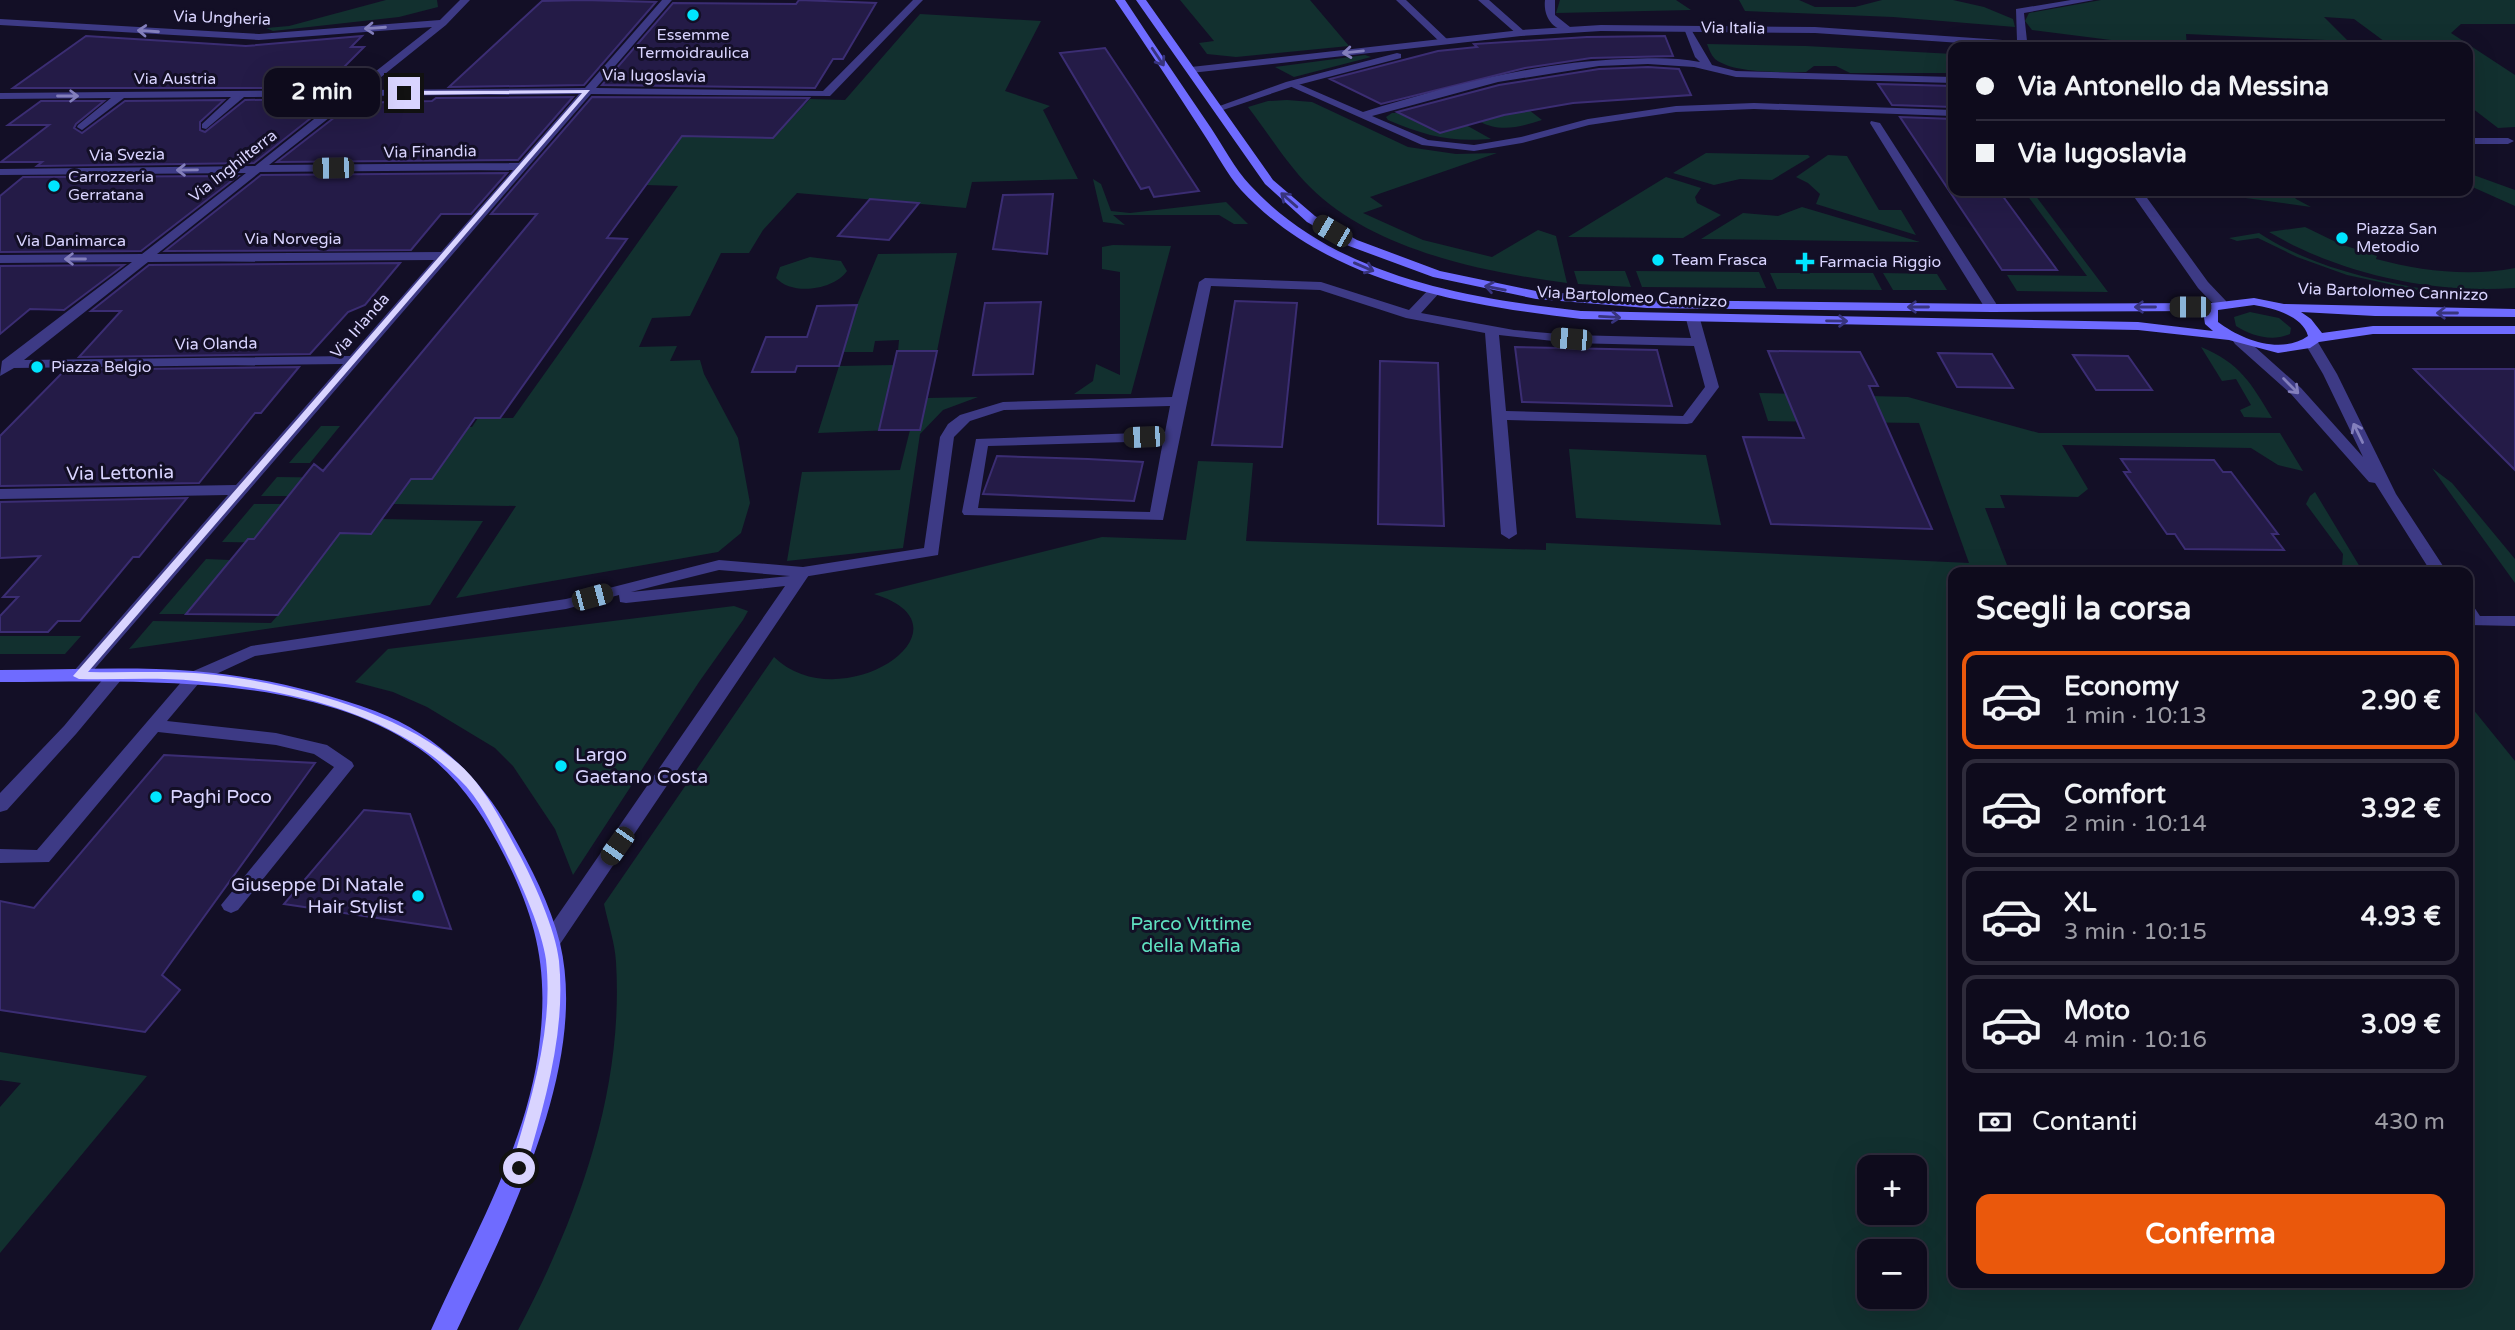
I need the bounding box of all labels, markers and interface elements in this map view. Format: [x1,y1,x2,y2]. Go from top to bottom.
street label: Via Ungheria [173,6,271,30]
marker: Essemme Termoidraulica [685,7,701,23]
street label: Via Italia [1701,17,1765,39]
one-way arrow [364,21,387,34]
one-way arrow [137,24,160,37]
place label: Essemme Termoidraulica [637,25,749,63]
one-way arrow [1151,46,1165,66]
one-way arrow [1342,46,1365,59]
street label: Via Iugoslavia [602,65,706,87]
callout: 2 min [264,68,380,118]
street label: Via Austria [134,69,216,89]
text: Via Antonello da Messina [2018,71,2329,102]
route end [388,77,420,109]
text: 2 min [291,78,353,106]
one-way arrow [56,89,79,103]
street label: Via Inghilterra [185,125,281,207]
text: Via Iugoslavia [2018,138,2187,169]
street label: Via Finandia [383,141,477,163]
street label: Via Svezia [89,144,165,166]
car [312,157,355,179]
one-way arrow [176,163,199,177]
place label: Carrozzeria Gerratana [68,167,154,205]
marker: Carrozzeria Gerratana [46,178,62,194]
one-way arrow [1280,192,1298,208]
car [1309,211,1356,251]
place label: Piazza San Metodio [2356,219,2437,257]
street label: Via Norvegia [244,229,342,249]
marker: Piazza San Metodio [2334,230,2350,246]
street label: Via Danimarca [16,231,126,251]
place label: Team Frasca [1672,250,1767,270]
one-way arrow [64,252,87,265]
marker: Team Frasca [1650,252,1666,268]
place label: Farmacia Riggio [1819,252,1941,272]
marker: Farmacia Riggio [1797,254,1813,270]
one-way arrow [1352,261,1374,274]
street label: Via Bartolomeo Cannizzo [2297,279,2489,305]
one-way arrow [1484,281,1507,294]
street label: Via Bartolomeo Cannizzo [1536,282,1728,312]
street label: Via Irlanda [326,289,394,363]
car [2170,297,2212,318]
one-way arrow [2134,300,2157,314]
one-way arrow [1906,301,1929,314]
one-way arrow [2436,306,2459,320]
one-way arrow [1598,310,1621,323]
one-way arrow [1825,315,1848,328]
car [1550,327,1593,351]
street label: Via Olanda [174,333,258,355]
place label: Piazza Belgio [51,357,152,377]
marker: Piazza Belgio [29,359,45,375]
one-way arrow [2282,378,2299,395]
one-way arrow [2351,423,2364,444]
car [1123,426,1166,448]
street label: Via Lettonia [66,461,174,485]
car [569,581,616,613]
text: Scegli la corsa [1976,590,2191,628]
icon: car [1980,669,2043,732]
text: Economy [2064,671,2179,702]
text: 2.90 € [2361,685,2441,716]
text: 1 min · 10:13 [2064,702,2207,730]
place label: Largo Gaetano Costa [575,744,708,788]
marker: Largo Gaetano Costa [553,758,569,774]
icon: car [1980,777,2043,840]
text: Comfort [2064,779,2166,810]
place label: Paghi Poco [170,786,272,808]
marker: Paghi Poco [148,789,164,805]
text: 3.92 € [2361,793,2441,824]
text: 2 min · 10:14 [2064,810,2207,838]
car [597,823,638,869]
place label: Giuseppe Di Natale Hair Stylist [231,874,404,918]
icon: car [1980,885,2043,948]
text: XL [2064,887,2096,918]
marker: Giuseppe Di Natale Hair Stylist [410,888,426,904]
text: 4.93 € [2361,901,2441,932]
park label: Parco Vittime della Mafia [1130,913,1252,957]
text: 3 min · 10:15 [2064,918,2207,946]
icon: car [1980,993,2043,1056]
text: Moto [2064,995,2130,1026]
text: 3.09 € [2361,1009,2441,1040]
text: 4 min · 10:16 [2064,1026,2207,1054]
icon: cash [1976,1103,2014,1141]
text: Contanti [2032,1106,2137,1137]
text: 430 m [2375,1108,2445,1136]
route start [503,1152,535,1184]
map controls [1857,1155,1927,1309]
button: + [1857,1155,1927,1225]
button: Conferma [1976,1194,2445,1274]
button: − [1857,1239,1927,1309]

